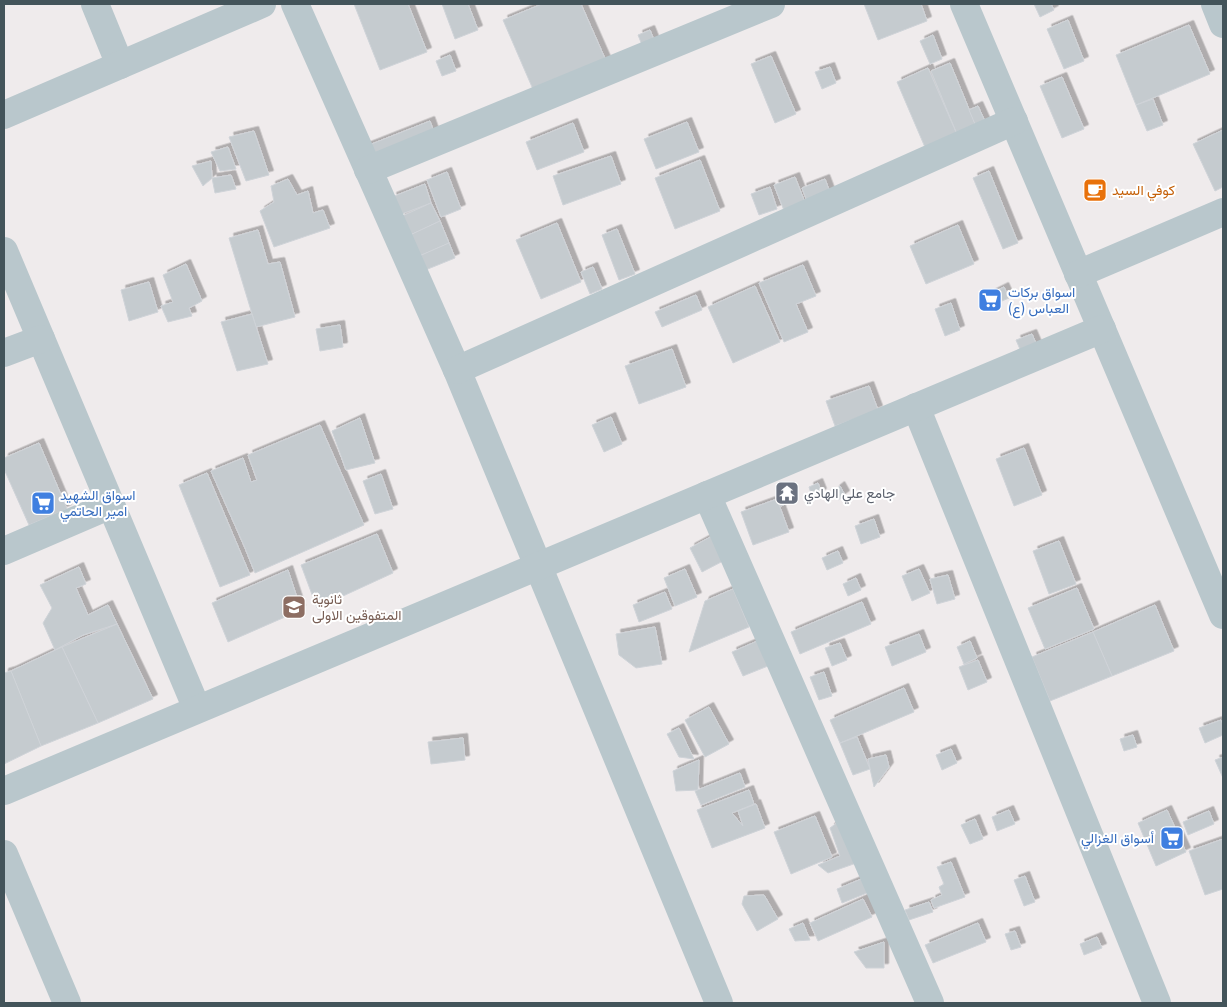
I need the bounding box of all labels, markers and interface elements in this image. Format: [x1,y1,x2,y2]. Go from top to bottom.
cafe icon: كوفي السيد [1082,177,1108,203]
place label: كوفي السيد [1112,182,1175,202]
place label: اسواق بركات العباس (ع) [1008,284,1075,319]
supermarket icon: اسواق بركات العباس (ع) [977,287,1003,313]
temple icon: جامع علي الهادي [774,480,800,506]
place label: جامع علي الهادي [804,485,895,505]
place label: اسواق الشهيد امير الحاتمي [60,487,135,523]
supermarket icon: اسواق الشهيد امير الحاتمي [30,490,56,516]
place label: ثانوية المتفوقين الاولى [312,591,402,624]
school or university icon: ثانوية المتفوقين الاولى [281,594,307,620]
supermarket icon: أسواق الغزالي [1159,825,1185,851]
place label: أسواق الغزالي [1081,830,1154,850]

